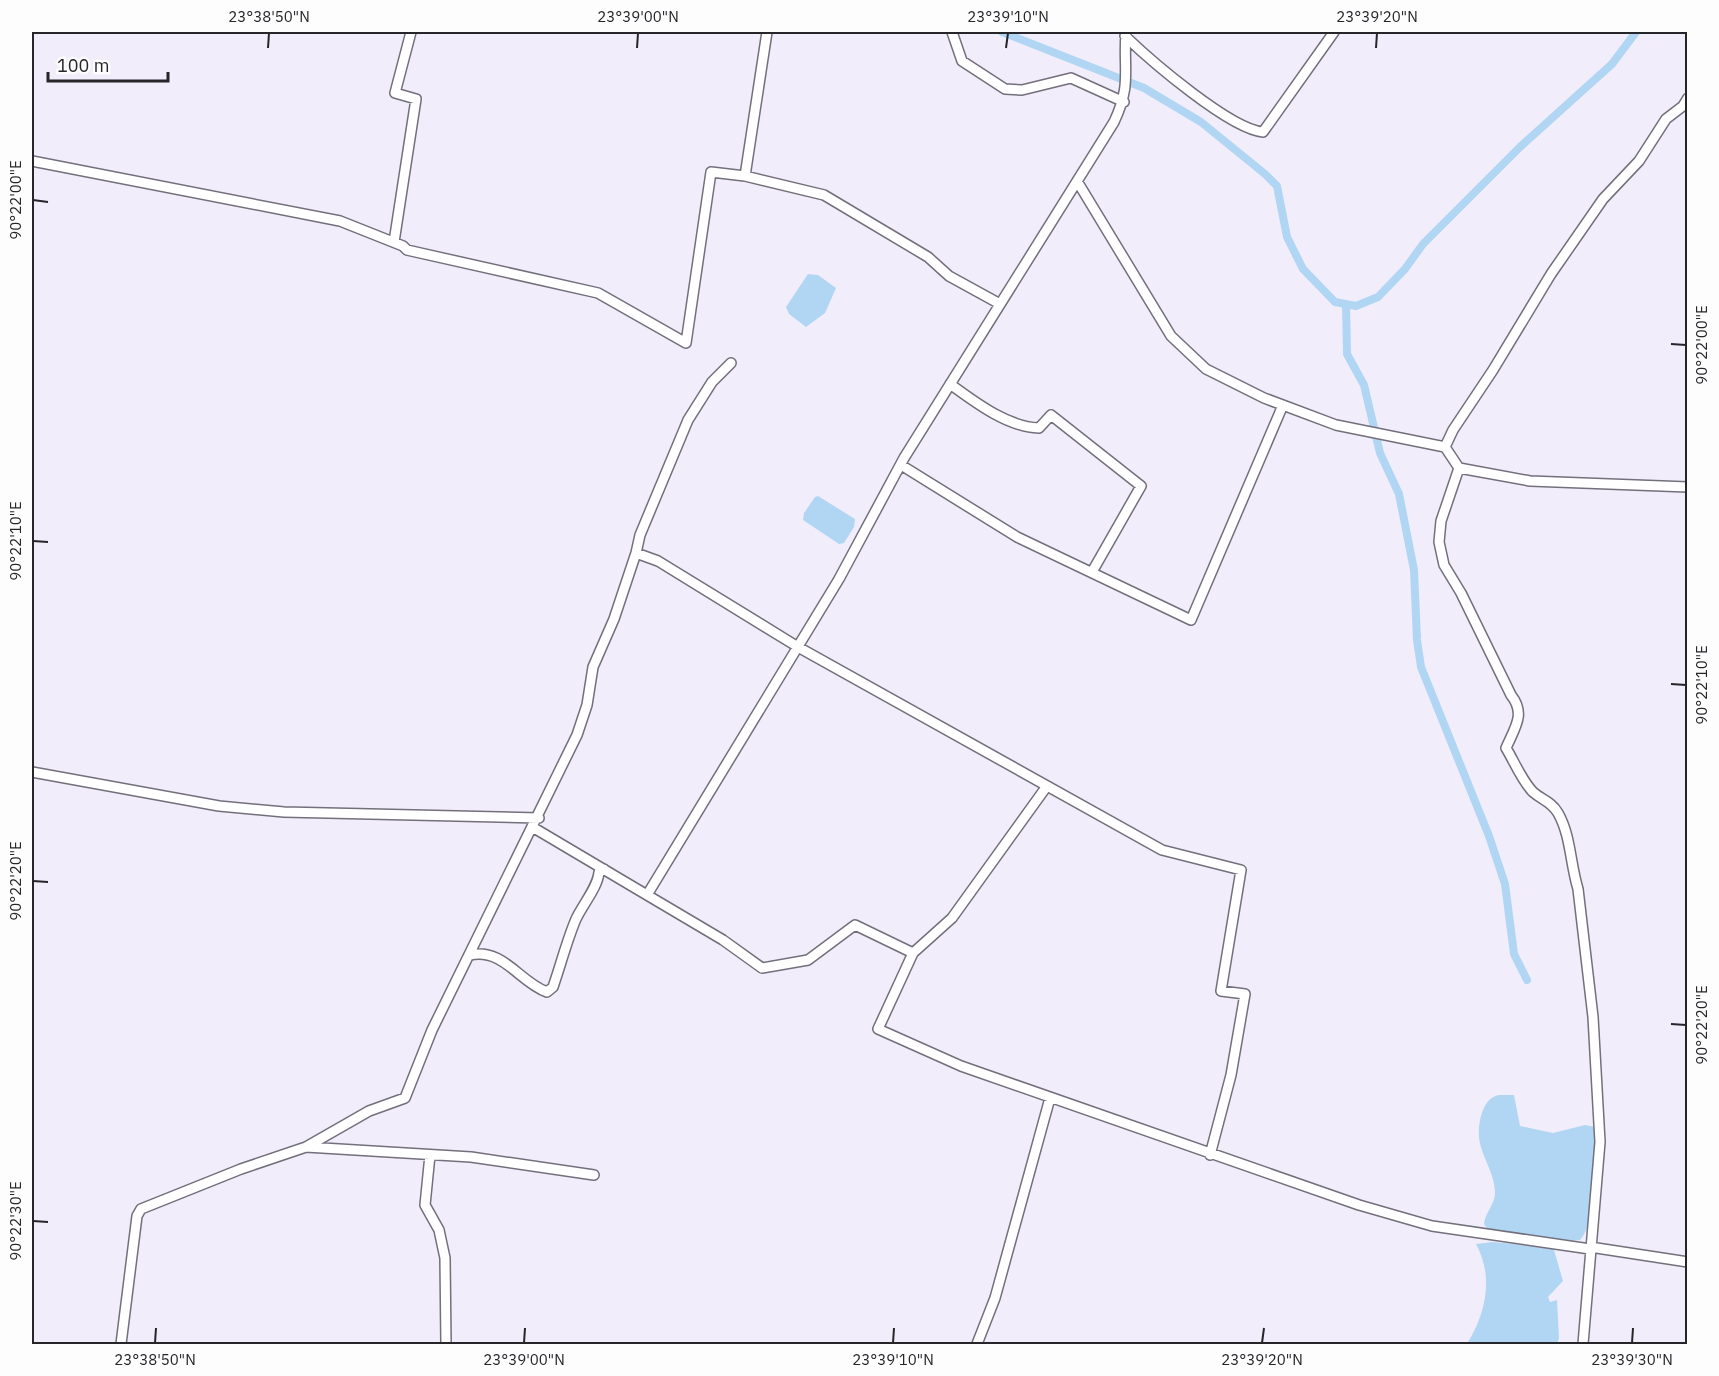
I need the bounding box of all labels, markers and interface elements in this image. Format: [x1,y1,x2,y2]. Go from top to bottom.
text: 23°38'50"N [228,7,310,26]
text: 23°39'00"N [597,7,679,26]
text: 23°39'10"N [967,7,1049,26]
text: 23°39'20"N [1336,7,1418,26]
scale bar [48,45,168,83]
text: 100 m [57,54,109,77]
text: 90°22'00"E [6,160,25,240]
text: 90°22'00"E [1692,305,1711,385]
text: 90°22'10"E [6,501,25,581]
text: 90°22'10"E [1692,645,1711,725]
text: 90°22'20"E [6,841,25,921]
text: 90°22'20"E [1692,985,1711,1065]
text: 90°22'30"E [6,1181,25,1261]
text: 23°38'50"N [114,1350,196,1369]
text: 23°39'00"N [483,1350,565,1369]
text: 23°39'10"N [852,1350,934,1369]
text: 23°39'20"N [1221,1350,1303,1369]
text: 23°39'30"N [1591,1350,1673,1369]

